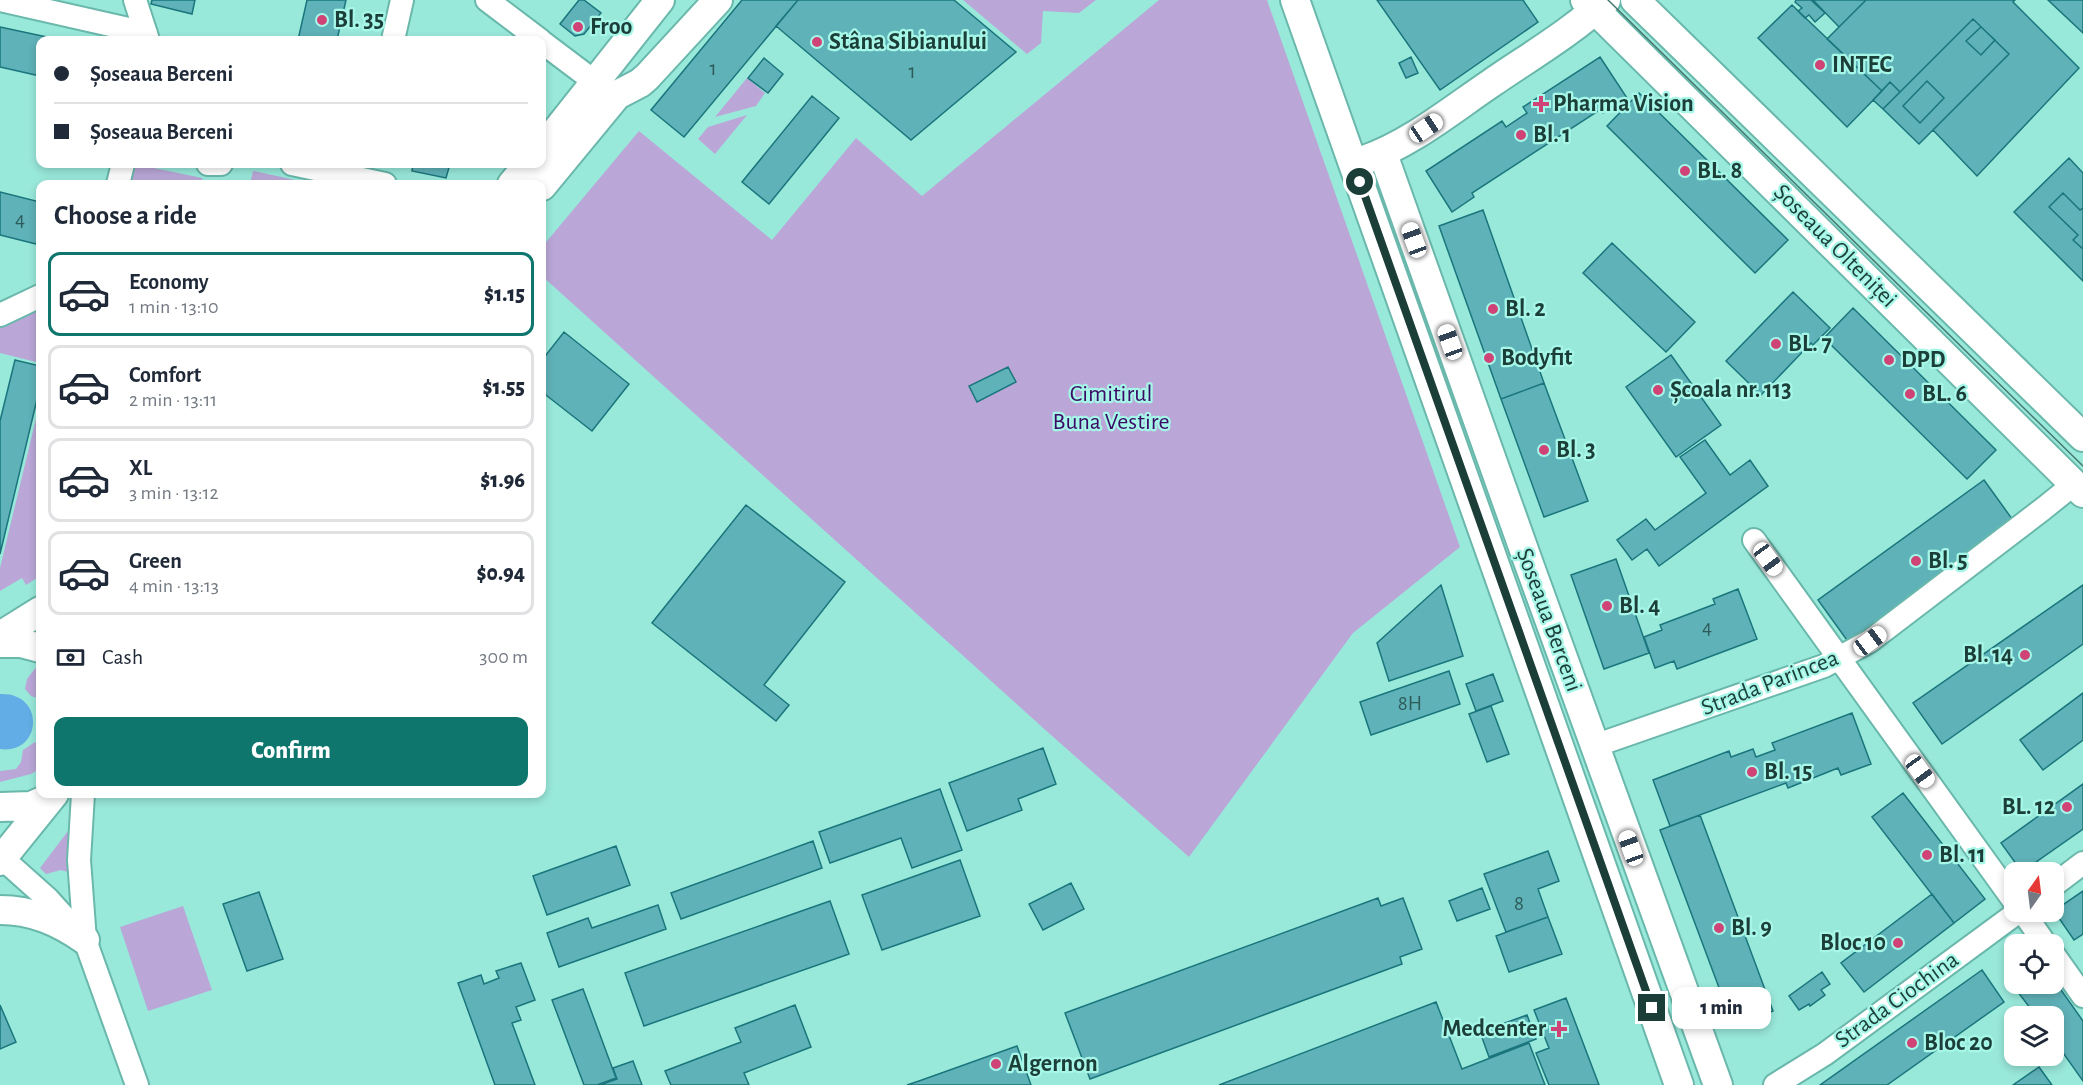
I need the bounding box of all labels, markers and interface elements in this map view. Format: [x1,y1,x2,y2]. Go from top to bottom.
place label: Bl. 35 [334,8,384,32]
marker: Bl. 35 [315,13,329,27]
place label: Froo [590,15,633,39]
marker: Froo [571,20,585,34]
place label: Stâna Sibianului [829,30,987,54]
marker: Stâna Sibianului [810,35,824,49]
place label: INTEC [1832,53,1892,77]
house number: 1 [709,58,717,79]
marker: INTEC [1813,58,1827,72]
house number: 1 [908,61,916,82]
text: Șoseaua Berceni [90,63,233,85]
place label: Pharma Vision [1553,92,1694,116]
marker: Pharma Vision [1534,97,1548,111]
car [1406,110,1446,146]
text: Șoseaua Berceni [90,121,233,143]
place label: Bl. 1 [1533,123,1571,147]
marker: Bl. 1 [1514,128,1528,142]
place label: BL. 8 [1697,159,1742,183]
marker: BL. 8 [1678,164,1692,178]
route start [1346,168,1373,195]
street label: Șoseaua Olteniței [1768,180,1901,313]
text: Choose a ride [54,202,197,229]
house number: 4 [15,209,25,230]
car [1399,220,1429,260]
icon: car [57,267,111,321]
text: Economy [129,271,209,293]
text: $1.15 [484,283,525,305]
text: 1 min · 13:10 [129,297,219,317]
place label: Bl. 2 [1505,297,1546,321]
marker: Bl. 2 [1486,302,1500,316]
car [1435,322,1465,362]
place label: BL. 7 [1788,332,1832,356]
marker: BL. 7 [1769,337,1783,351]
place label: Bodyfit [1501,346,1572,370]
place label: DPD [1901,348,1946,372]
marker: Bodyfit [1482,351,1496,365]
marker: DPD [1882,353,1896,367]
icon: car [57,360,111,414]
text: Comfort [129,364,201,386]
text: $1.55 [483,376,525,398]
place label: Școala nr. 113 [1670,378,1792,404]
park label: Cimitirul Buna Vestire [1053,382,1170,434]
place label: BL. 6 [1922,382,1967,406]
marker: Școala nr. 113 [1651,383,1665,397]
marker: BL. 6 [1903,387,1917,401]
text: 2 min · 13:11 [129,390,217,410]
place label: Bl. 3 [1556,438,1596,462]
marker: Bl. 3 [1537,443,1551,457]
icon: car [57,453,111,507]
text: XL [129,457,152,479]
text: $1.96 [480,469,525,491]
text: 3 min · 13:12 [129,483,219,503]
car [1750,539,1786,579]
street label: Șoseaua Berceni [1511,545,1586,695]
icon: car [57,546,111,600]
place label: Bl. 5 [1928,549,1968,573]
text: Green [129,550,182,572]
marker: Bl. 5 [1909,554,1923,568]
text: $0.94 [476,562,525,584]
text: 4 min · 13:13 [129,576,219,596]
place label: Bl. 4 [1619,594,1660,618]
marker: Bl. 4 [1600,599,1614,613]
house number: 4 [1702,617,1712,638]
car [1850,623,1890,659]
icon: cash [54,641,87,674]
place label: Bl. 14 [1963,643,2013,667]
text: Cash [102,646,143,668]
street label: Strada Parincea [1698,646,1842,720]
text: 300 m [479,647,528,667]
marker: Bl. 14 [2018,648,2032,662]
house number: 8H [1398,693,1422,714]
button: Confirm [54,717,528,786]
car [1902,751,1938,791]
place label: Bl. 15 [1764,760,1812,784]
marker: Bl. 15 [1745,765,1759,779]
place label: BL. 12 [2002,795,2055,819]
marker: BL. 12 [2060,800,2074,814]
car [1616,828,1646,868]
place label: Bl. 11 [1939,843,1986,867]
marker: Bl. 11 [1920,848,1934,862]
north arrow [2004,862,2064,922]
map controls [2004,862,2064,1066]
house number: 8 [1514,893,1524,914]
place label: Bl. 9 [1731,916,1772,940]
marker: Bl. 9 [1712,921,1726,935]
place label: Bloc 10 [1820,931,1886,955]
button: locate [2004,934,2064,994]
marker: Bloc 10 [1891,936,1905,950]
street label: Strada Ciochina [1831,947,1963,1053]
callout: 1 min [1673,987,1772,1029]
route end [1638,994,1665,1021]
text: 1 min [1700,998,1743,1018]
button: layers [2004,1006,2064,1066]
place label: Medcenter [1442,1017,1547,1041]
marker: Medcenter [1550,1020,1568,1038]
place label: Bloc 20 [1924,1031,1993,1055]
marker: Bloc 20 [1905,1036,1919,1050]
place label: Algernon [1008,1052,1098,1076]
marker: Algernon [989,1057,1003,1071]

